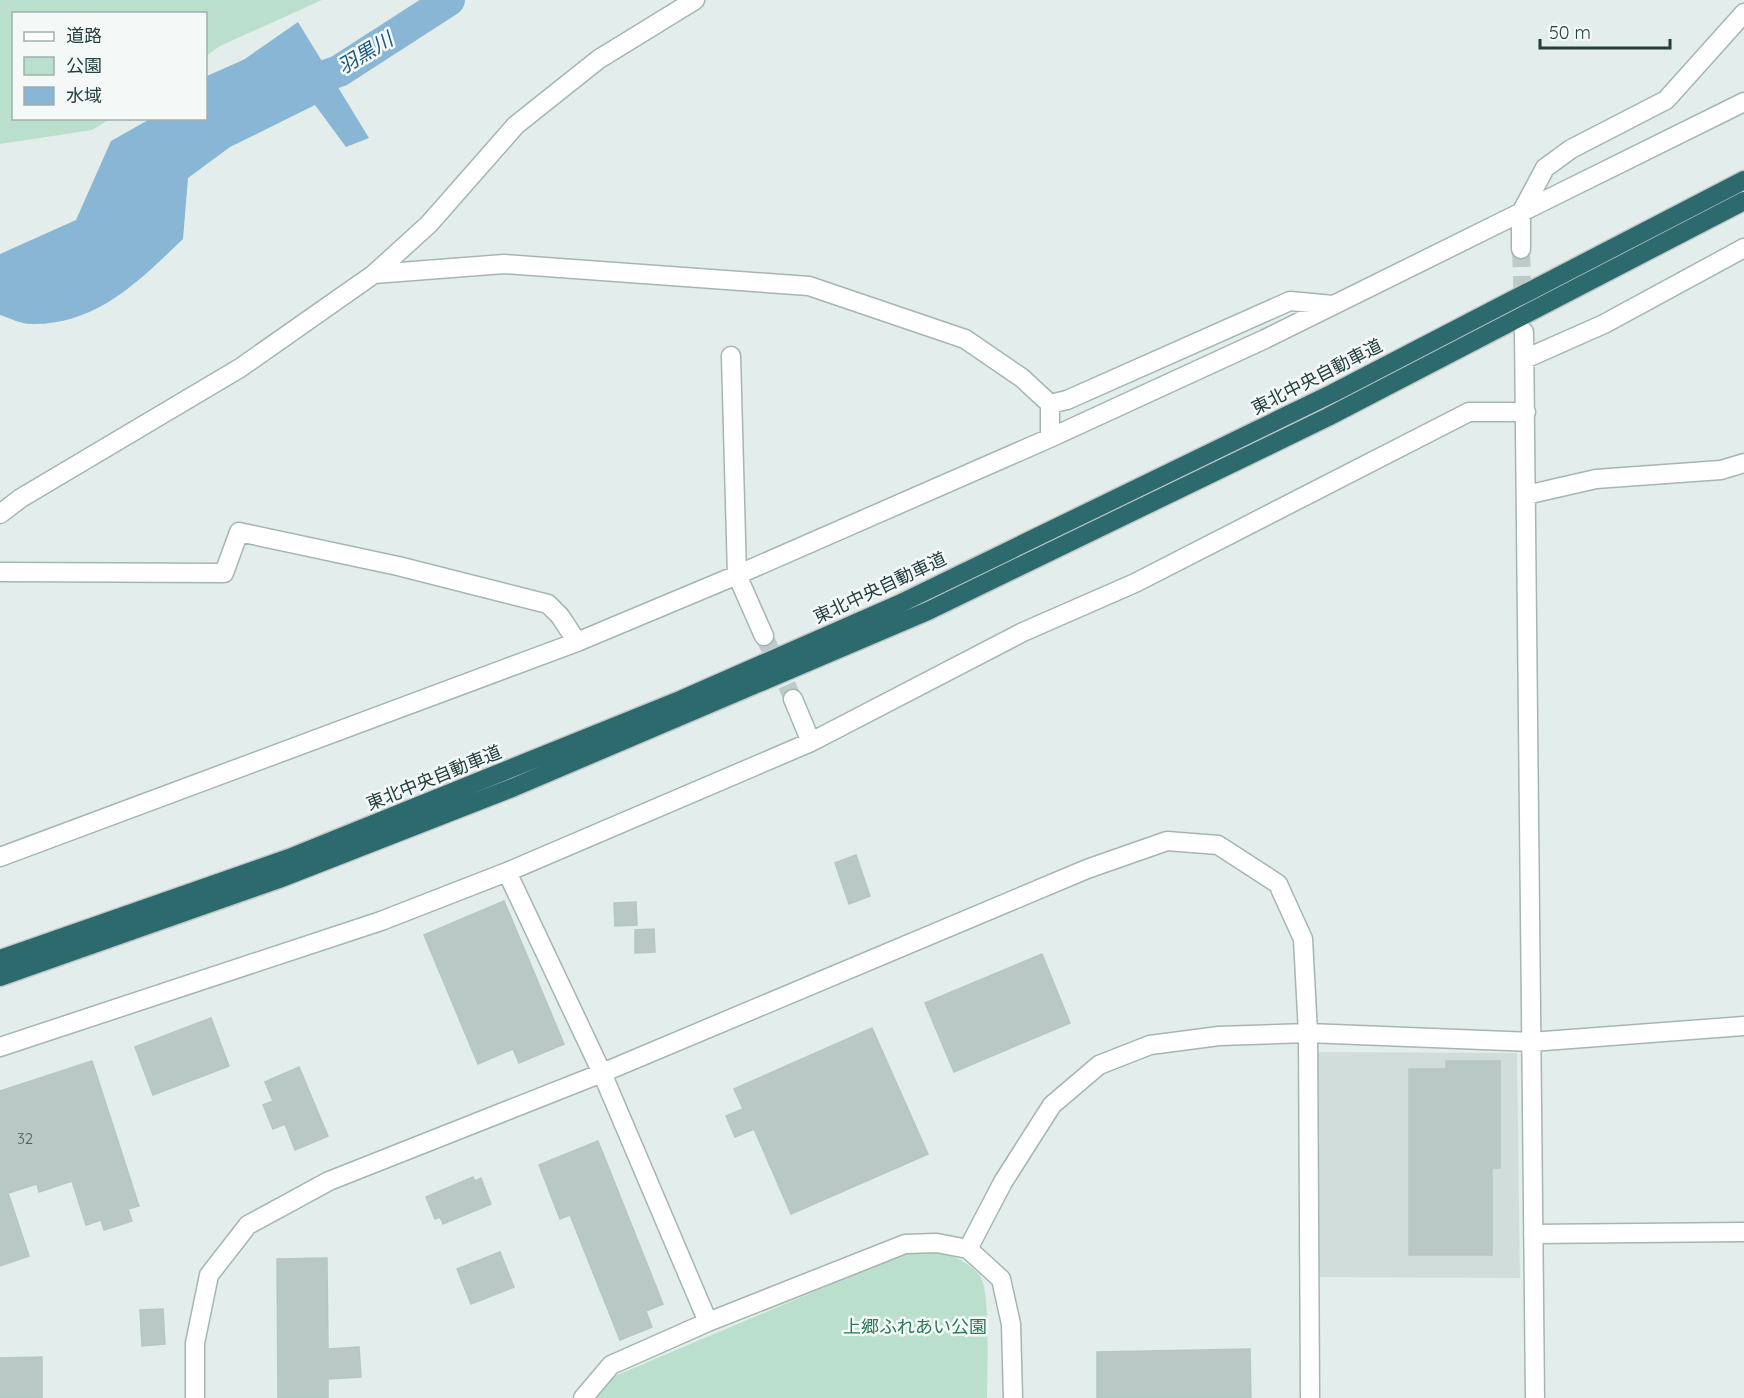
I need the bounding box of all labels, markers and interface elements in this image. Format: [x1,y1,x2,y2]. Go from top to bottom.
legend [12,12,207,120]
scale bar [1540,12,1670,50]
text: 50 m [1549,21,1591,44]
text: 道路 [66,24,102,47]
water label: 羽黒川 [333,25,399,79]
text: 公園 [66,54,102,77]
text: 水域 [66,84,102,107]
street label: 東北中央自動車道 [1247,334,1386,419]
street label: 東北中央自動車道 [810,547,950,628]
street label: 東北中央自動車道 [363,740,505,815]
house number: 32 [17,1129,33,1148]
park label: 上郷ふれあい公園 [843,1315,987,1338]

